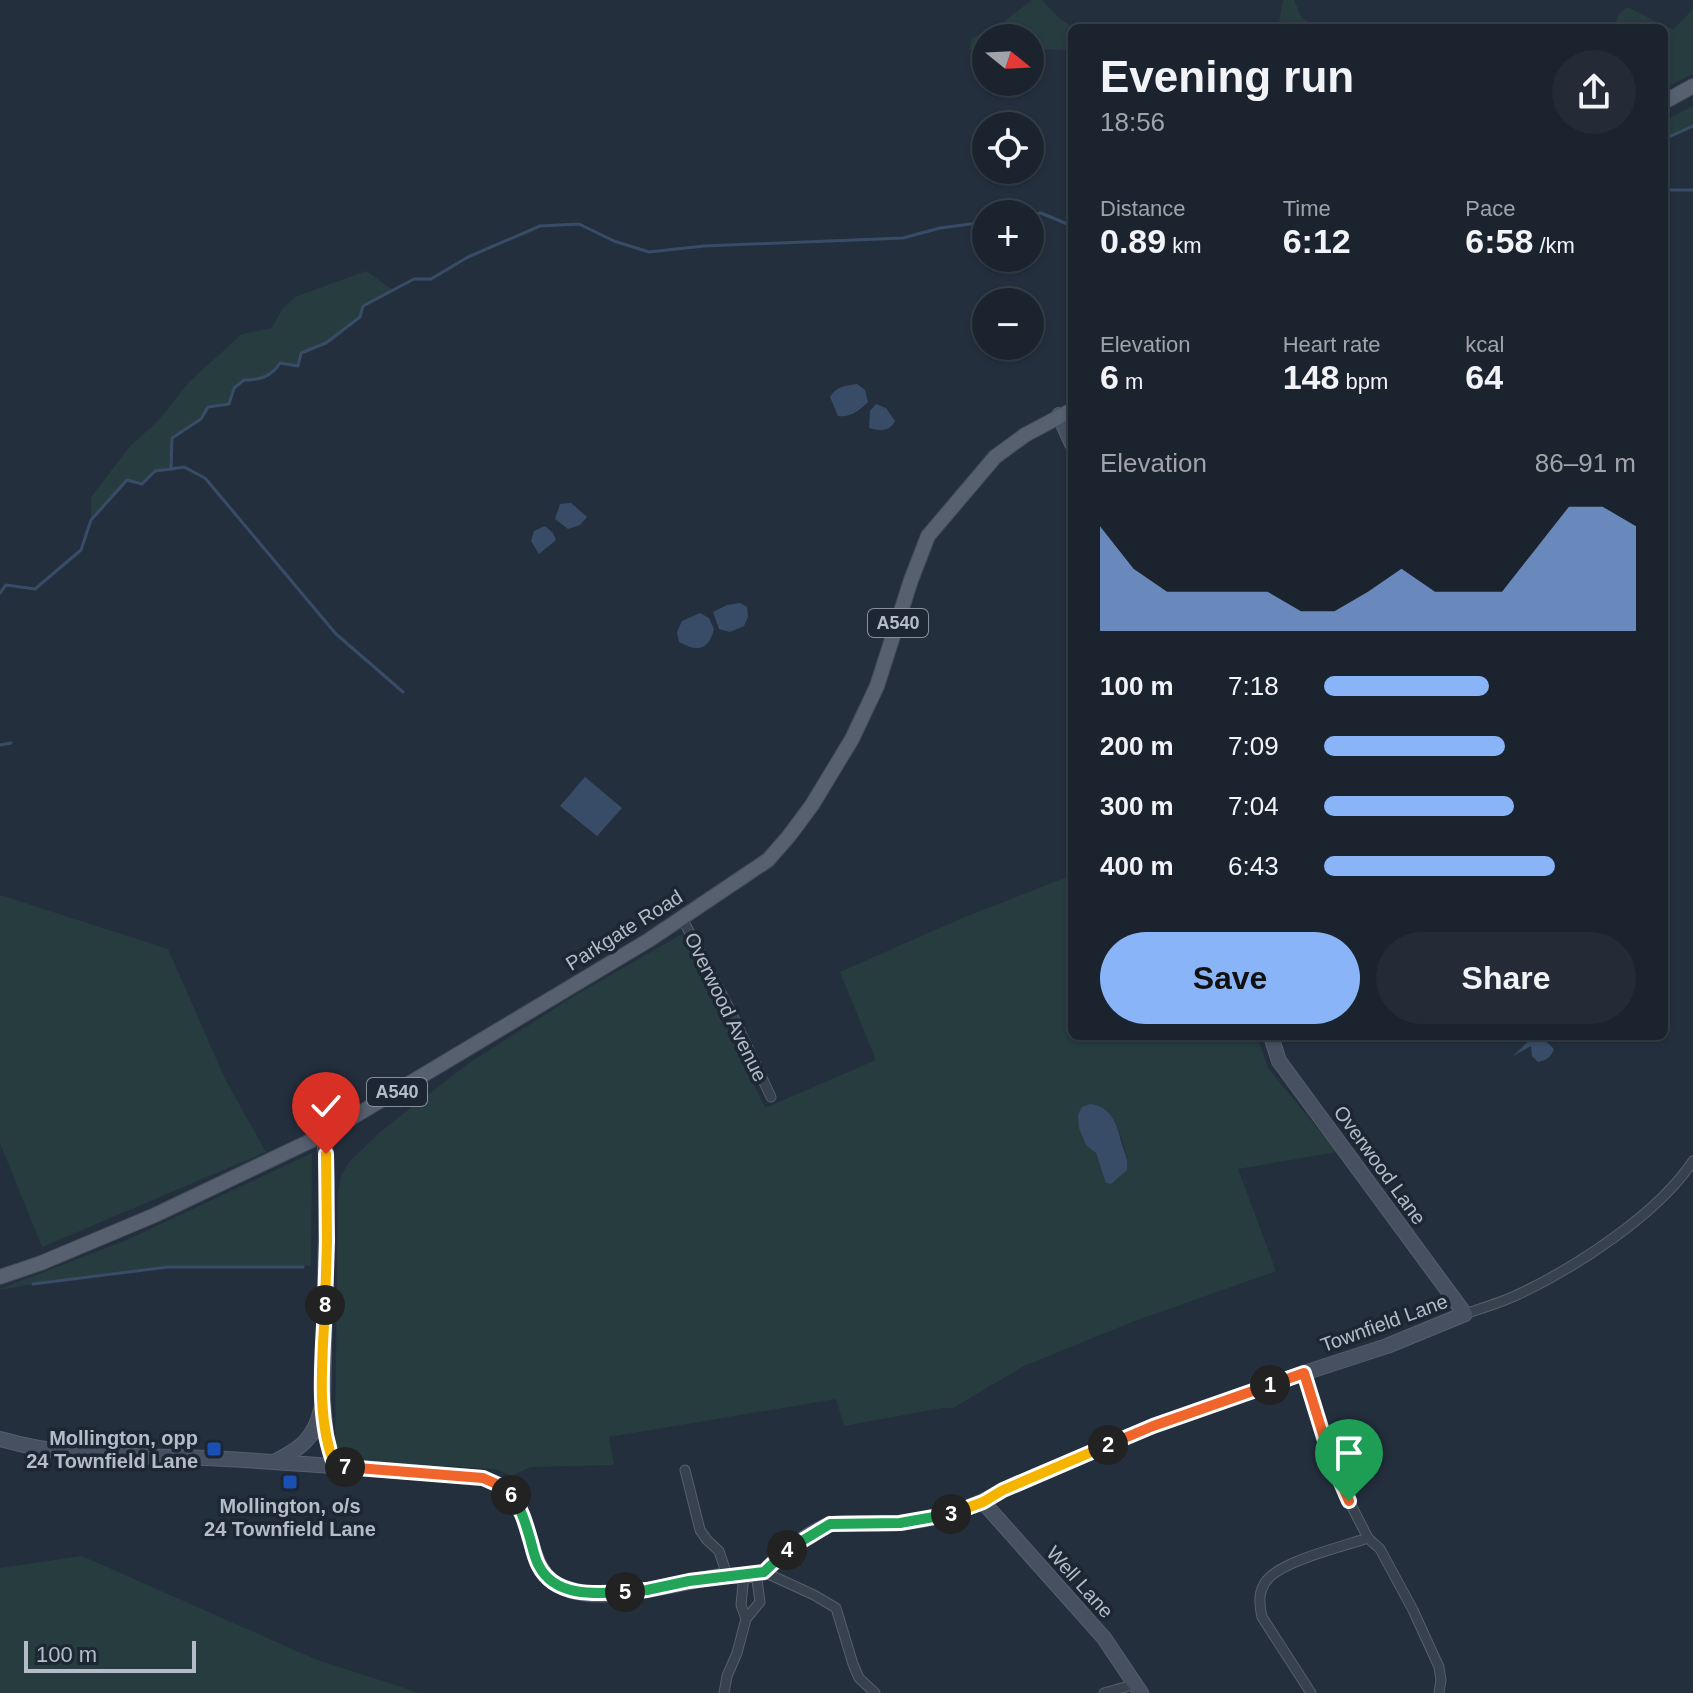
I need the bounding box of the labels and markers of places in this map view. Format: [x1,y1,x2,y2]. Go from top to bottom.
pin [292,1072,360,1154]
pin: 8 [305,1285,345,1325]
pin: 1 [1250,1365,1290,1405]
pin [1315,1419,1383,1501]
pin: 2 [1088,1425,1128,1465]
place label: Mollington, opp 24 Townfield Lane [26,1427,198,1472]
marker: Mollington, opp 24 Townfield Lane [205,1440,223,1458]
pin: 7 [325,1447,365,1487]
marker: Mollington, o/s 24 Townfield Lane [281,1473,299,1491]
pin: 6 [491,1475,531,1515]
pin: 3 [931,1494,971,1534]
place label: Mollington, o/s 24 Townfield Lane [204,1495,376,1540]
pin: 4 [767,1530,807,1570]
pin: 5 [605,1572,645,1612]

